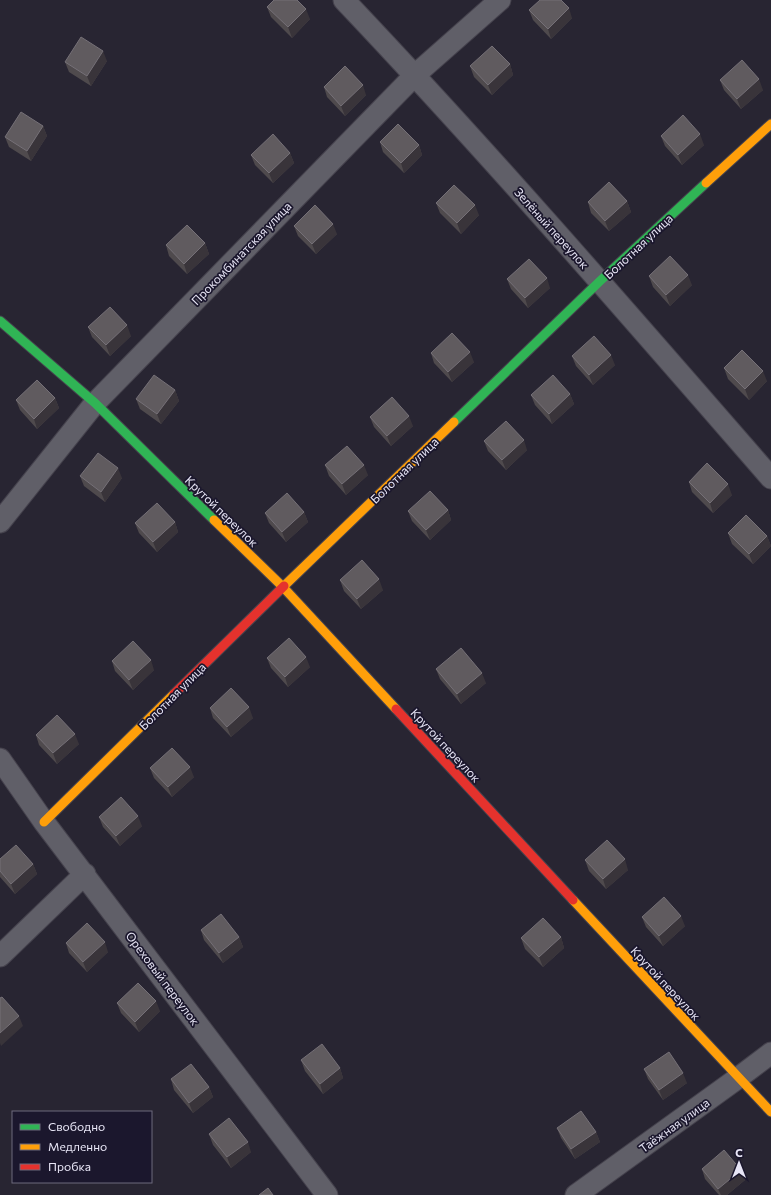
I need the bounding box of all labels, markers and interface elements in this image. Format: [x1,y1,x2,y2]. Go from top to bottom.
street label: Зелёный переулок [512,185,592,272]
street label: Прокомбинатская улица [188,199,294,307]
street label: Болотная улица [601,211,675,281]
street label: Болотная улица [367,434,441,506]
street label: Крутой переулок [183,473,262,550]
street label: Болотная улица [136,660,208,732]
street label: Крутой переулок [408,705,484,785]
street label: Ореховый переулок [123,929,203,1028]
street label: Крутой переулок [628,943,704,1023]
street label: Таёжная улица [636,1095,712,1155]
legend [12,1111,152,1183]
text: Свободно [48,1119,105,1133]
text: Медленно [48,1139,107,1153]
north arrow [719,1143,759,1183]
text: С [735,1146,743,1159]
text: Пробка [48,1159,91,1173]

